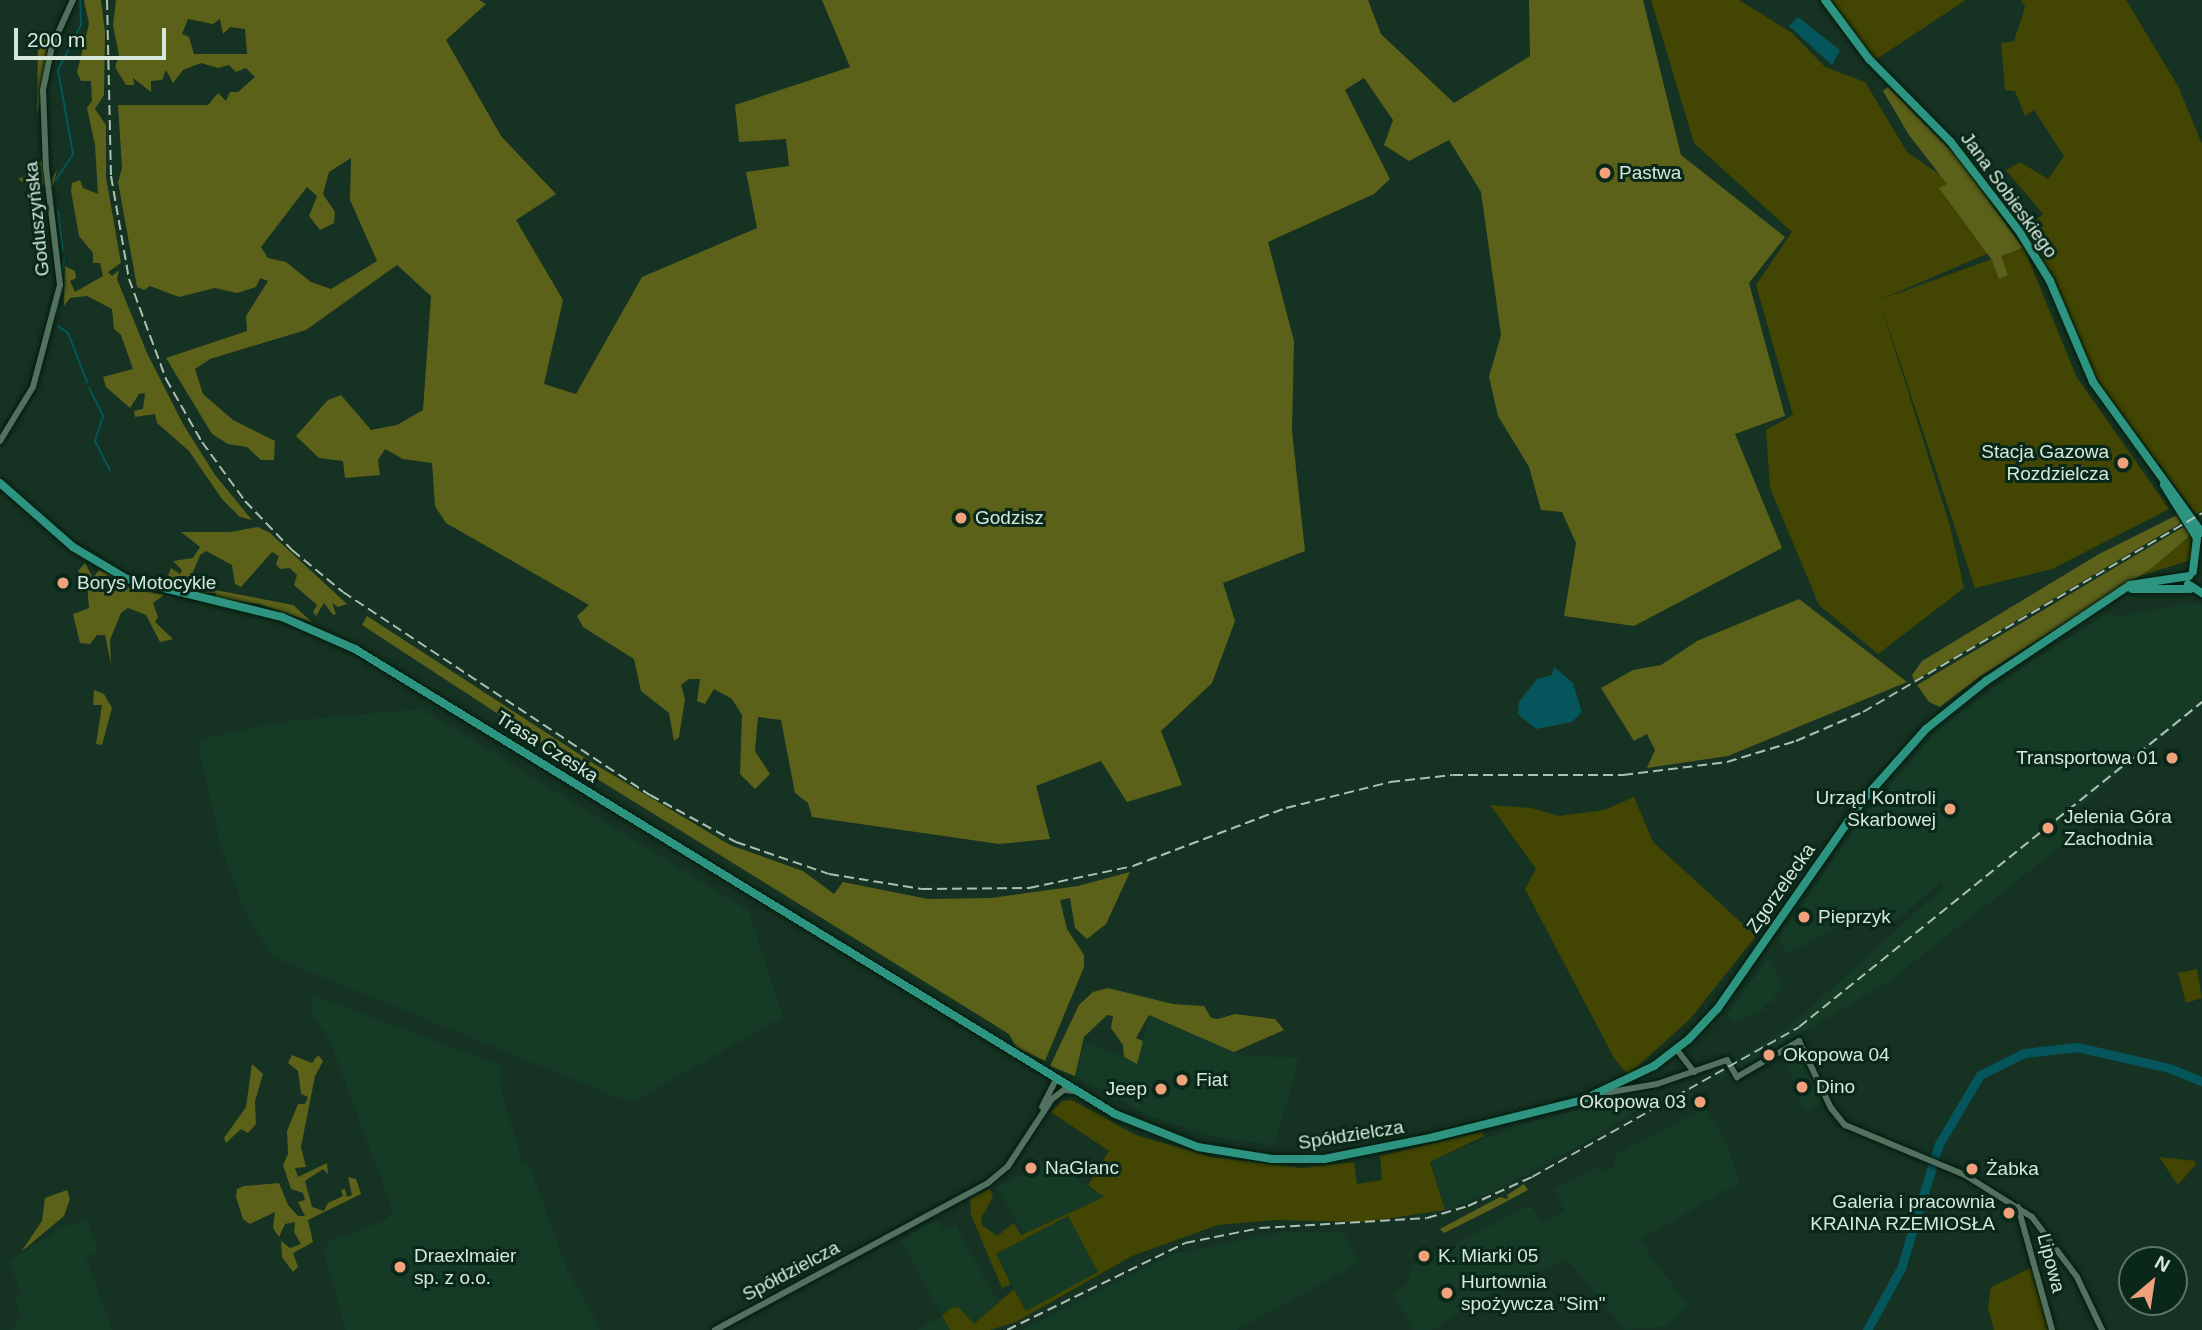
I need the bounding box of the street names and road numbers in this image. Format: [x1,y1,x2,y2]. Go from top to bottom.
street label: Jana Sobieskiego [1956,128,2062,262]
street label: Goduszyńska [20,161,54,277]
street label: Trasa Czeska [492,706,602,788]
street label: Zgorzelecka [1742,839,1820,937]
street label: Spółdzielcza [1297,1115,1405,1155]
street label: Lipowa [2032,1231,2070,1295]
street label: Spółdzielcza [739,1236,843,1306]

